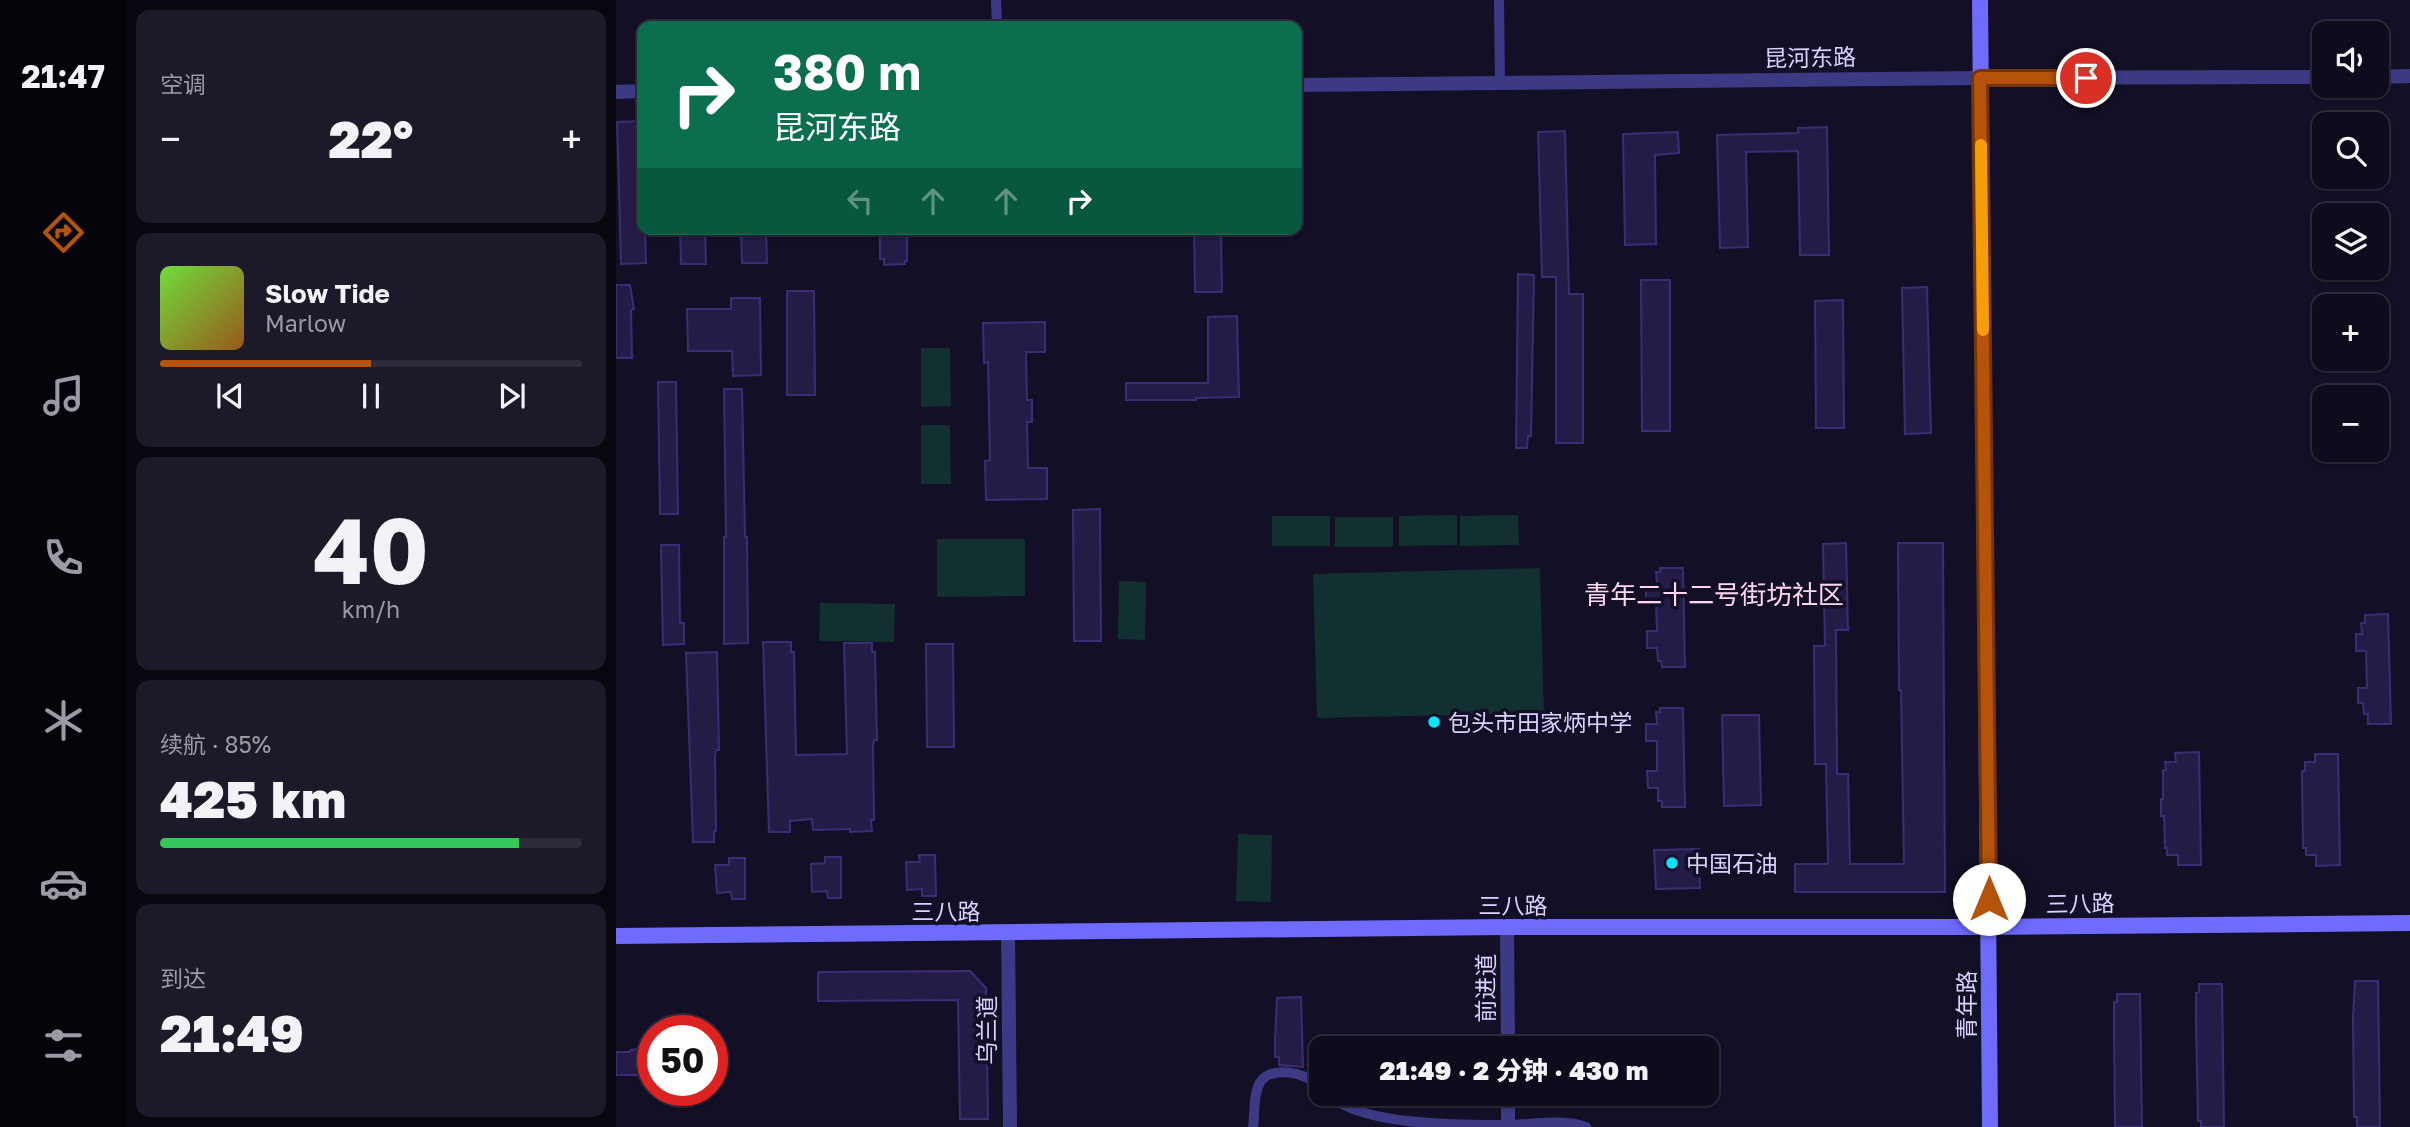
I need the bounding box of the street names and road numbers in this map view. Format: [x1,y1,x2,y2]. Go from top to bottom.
street label: 昆河东路 [1764,42,1856,72]
street label: 三八路 [2045,888,2115,918]
street label: 三八路 [1479,891,1548,919]
street label: 三八路 [912,897,981,925]
street label: 前进道 [1471,954,1499,1023]
street label: 青年路 [1952,971,1980,1040]
street label: 乌兰道 [972,996,1000,1065]

